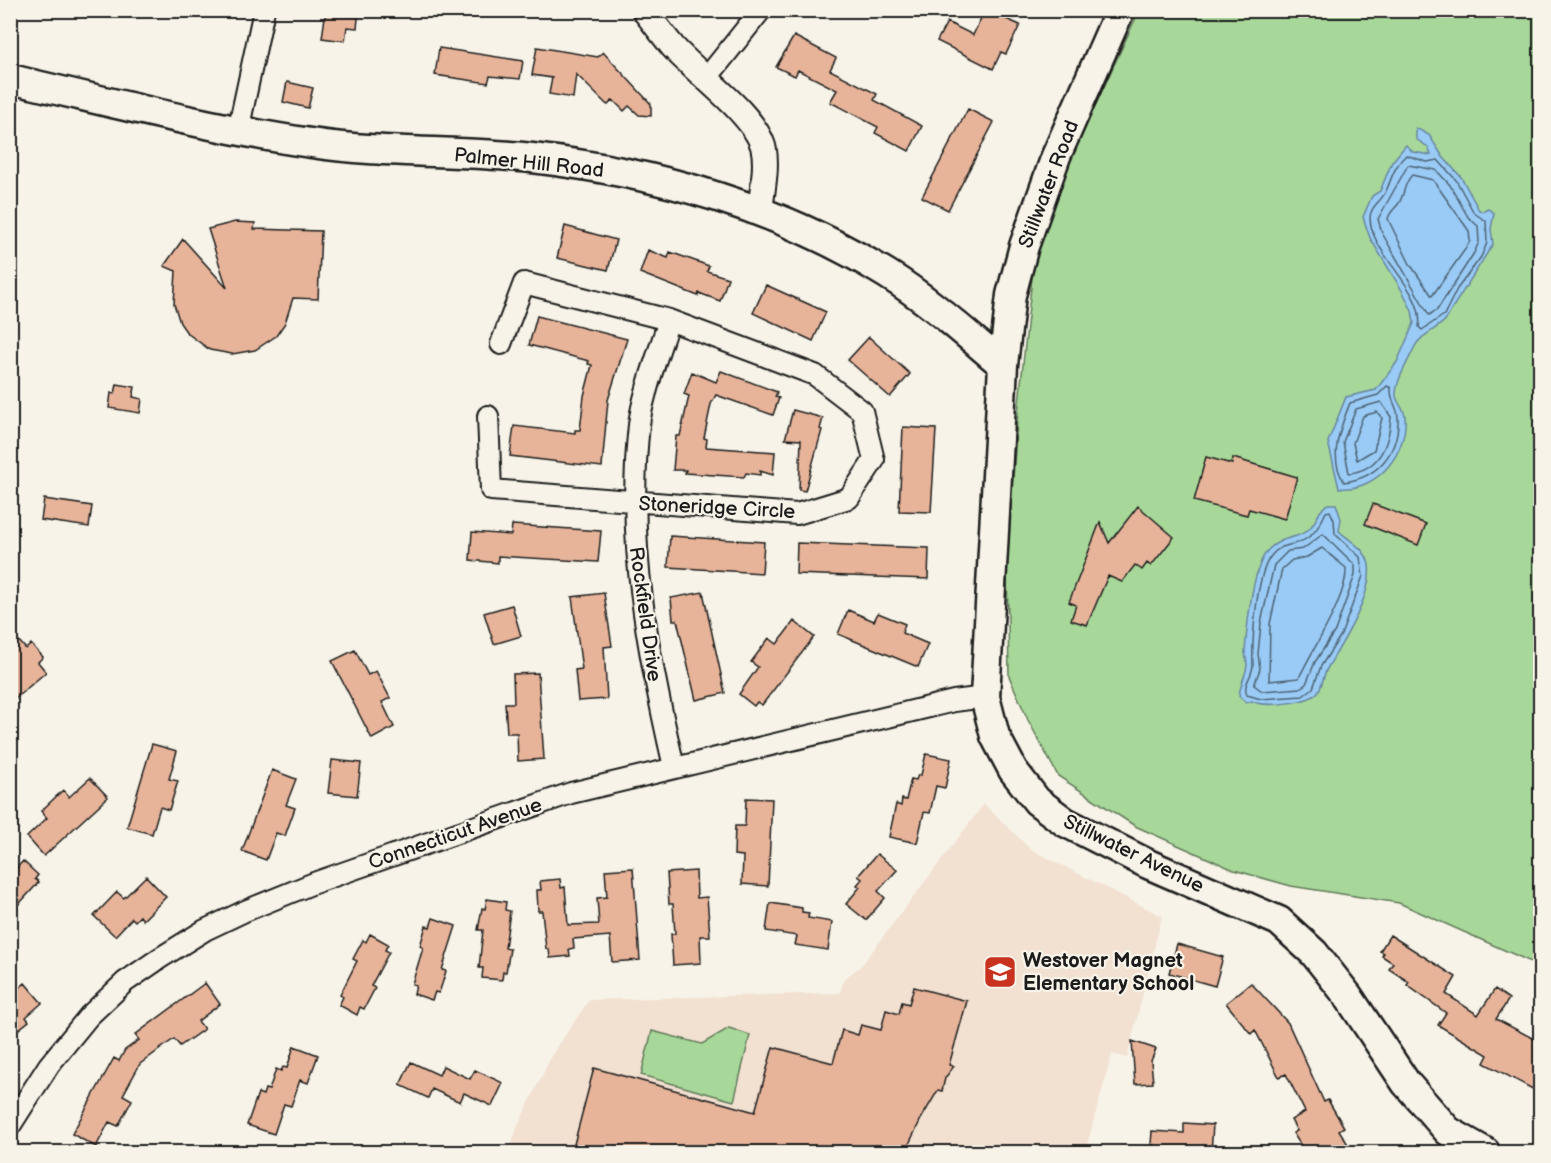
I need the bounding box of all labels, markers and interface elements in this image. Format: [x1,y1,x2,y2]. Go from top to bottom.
street label: Stillwater Road [1014,117,1084,252]
street label: Palmer Hill Road [453,143,605,183]
street label: Stoneridge Circle [638,492,796,524]
street label: Rockfield Drive [624,545,666,683]
street label: Connecticut Avenue [365,793,545,875]
street label: Stillwater Avenue [1059,809,1208,898]
place label: Westover Magnet Elementary School [1023,949,1194,996]
school or university icon: Westover Magnet Elementary School [982,954,1018,990]

